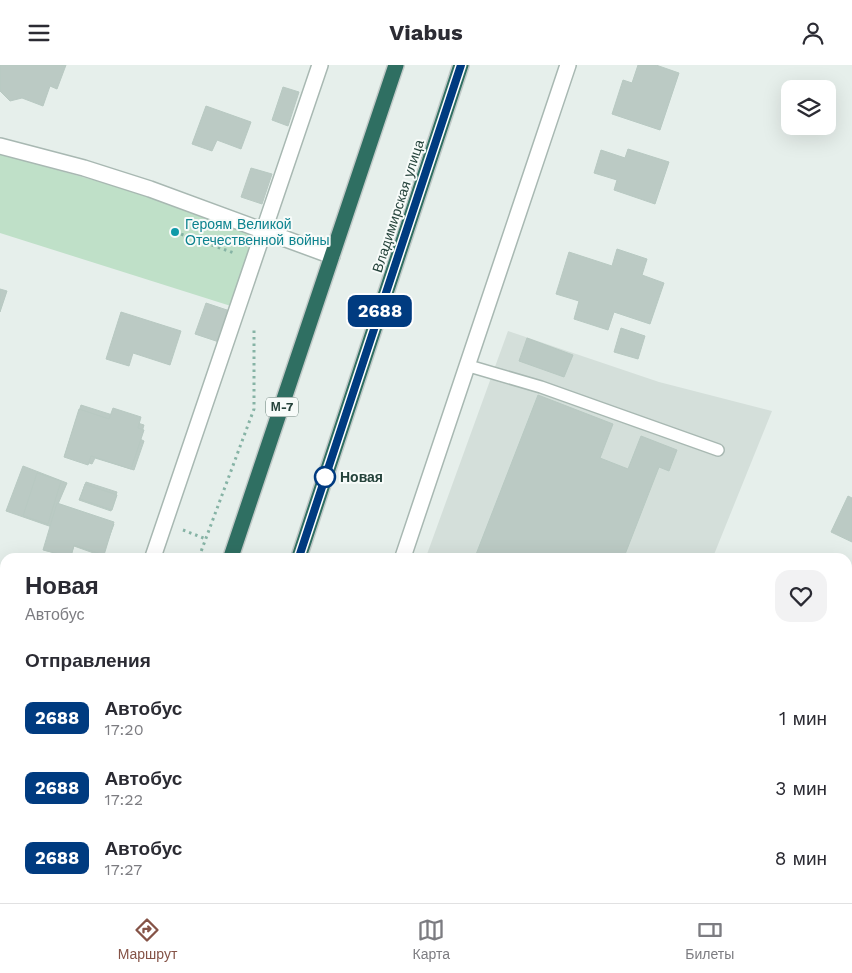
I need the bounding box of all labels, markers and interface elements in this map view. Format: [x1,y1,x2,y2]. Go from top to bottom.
icon: menu [25,19,53,47]
icon: person [799,19,827,47]
text: Viabus [389,20,463,45]
map controls [781,80,836,135]
button: layers [781,80,836,135]
street label: Владимирская улица [369,137,427,274]
place label: Героям Великой Отечественной войны [185,216,330,248]
marker: Героям Великой Отечественной войны [169,226,181,238]
line badge: 2688 [345,295,415,327]
text: 2688 [358,300,402,321]
road number: М-7 [266,397,298,417]
marker: Новая [314,466,336,488]
place label: Новая [340,469,383,485]
button: heart [775,570,827,622]
text: Новая [25,572,99,600]
text: Автобус [25,605,85,624]
text: Отправления [25,649,151,672]
text: Автобус [104,697,182,720]
text: 2688 [35,707,79,728]
text: 1 мин [779,707,827,730]
text: 17:20 [104,720,144,739]
text: Автобус [104,767,182,790]
text: 2688 [35,777,79,798]
text: 3 мин [775,777,827,800]
text: 17:22 [104,790,143,809]
text: Автобус [104,837,182,860]
text: 2688 [35,847,79,868]
text: 8 мин [775,847,827,870]
text: 17:27 [104,860,142,879]
tab: Маршрут [118,916,177,962]
tab: Карта [413,916,450,962]
tab: Билеты [685,916,734,962]

